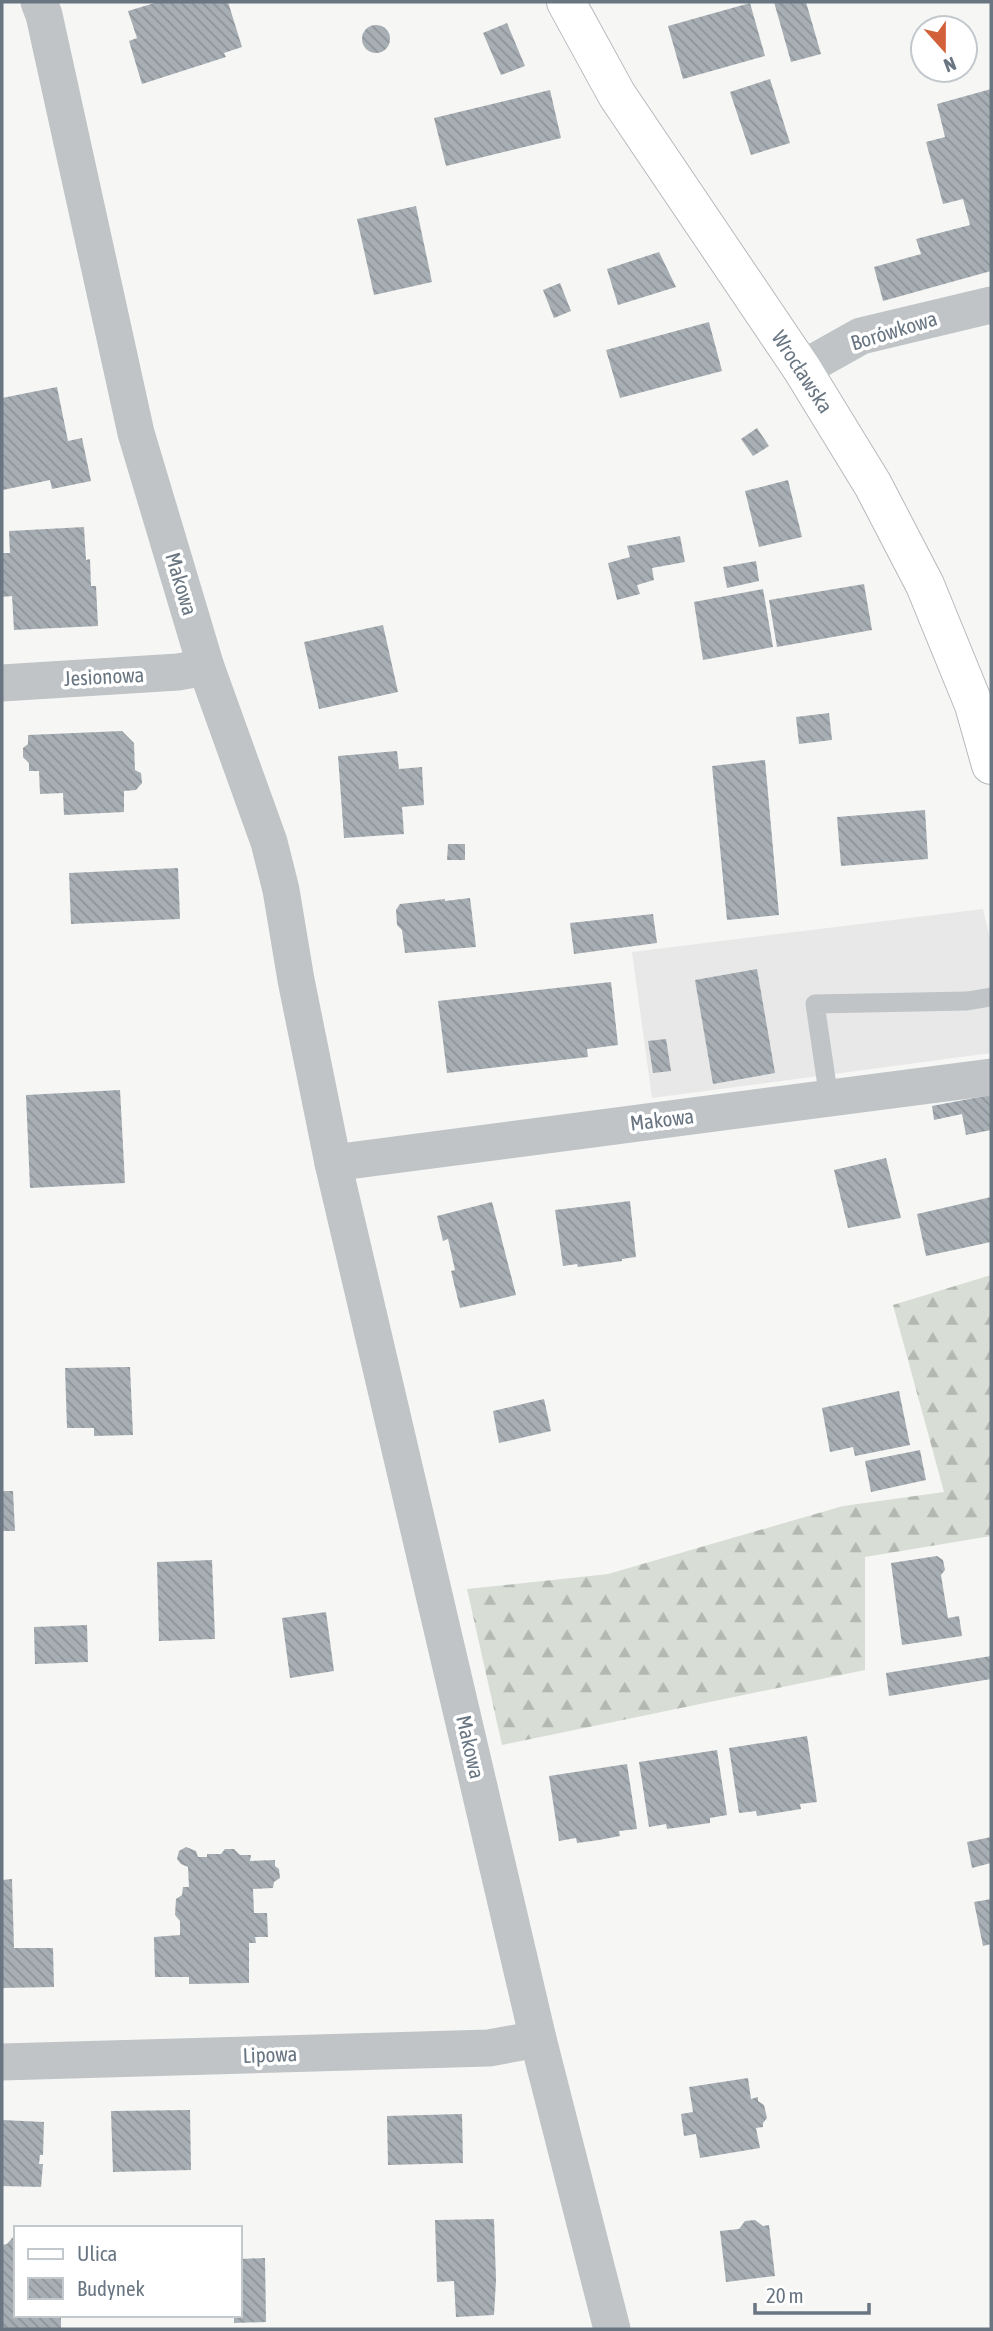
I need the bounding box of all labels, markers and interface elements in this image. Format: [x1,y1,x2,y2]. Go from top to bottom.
north arrow [909,14,979,84]
text: N [941,53,959,77]
street label: Borówkowa [848,306,940,355]
street label: Wrocławska [767,326,838,417]
street label: Makowa [161,549,203,618]
street label: Jesionowa [63,662,145,690]
street label: Makowa [628,1103,695,1135]
street label: Makowa [452,1713,490,1781]
street label: Lipowa [242,2041,298,2067]
legend [14,2226,242,2317]
text: Ulica [77,2241,117,2265]
scale bar [755,2272,869,2316]
text: Budynek [77,2276,145,2300]
text: 20 m [766,2283,804,2307]

